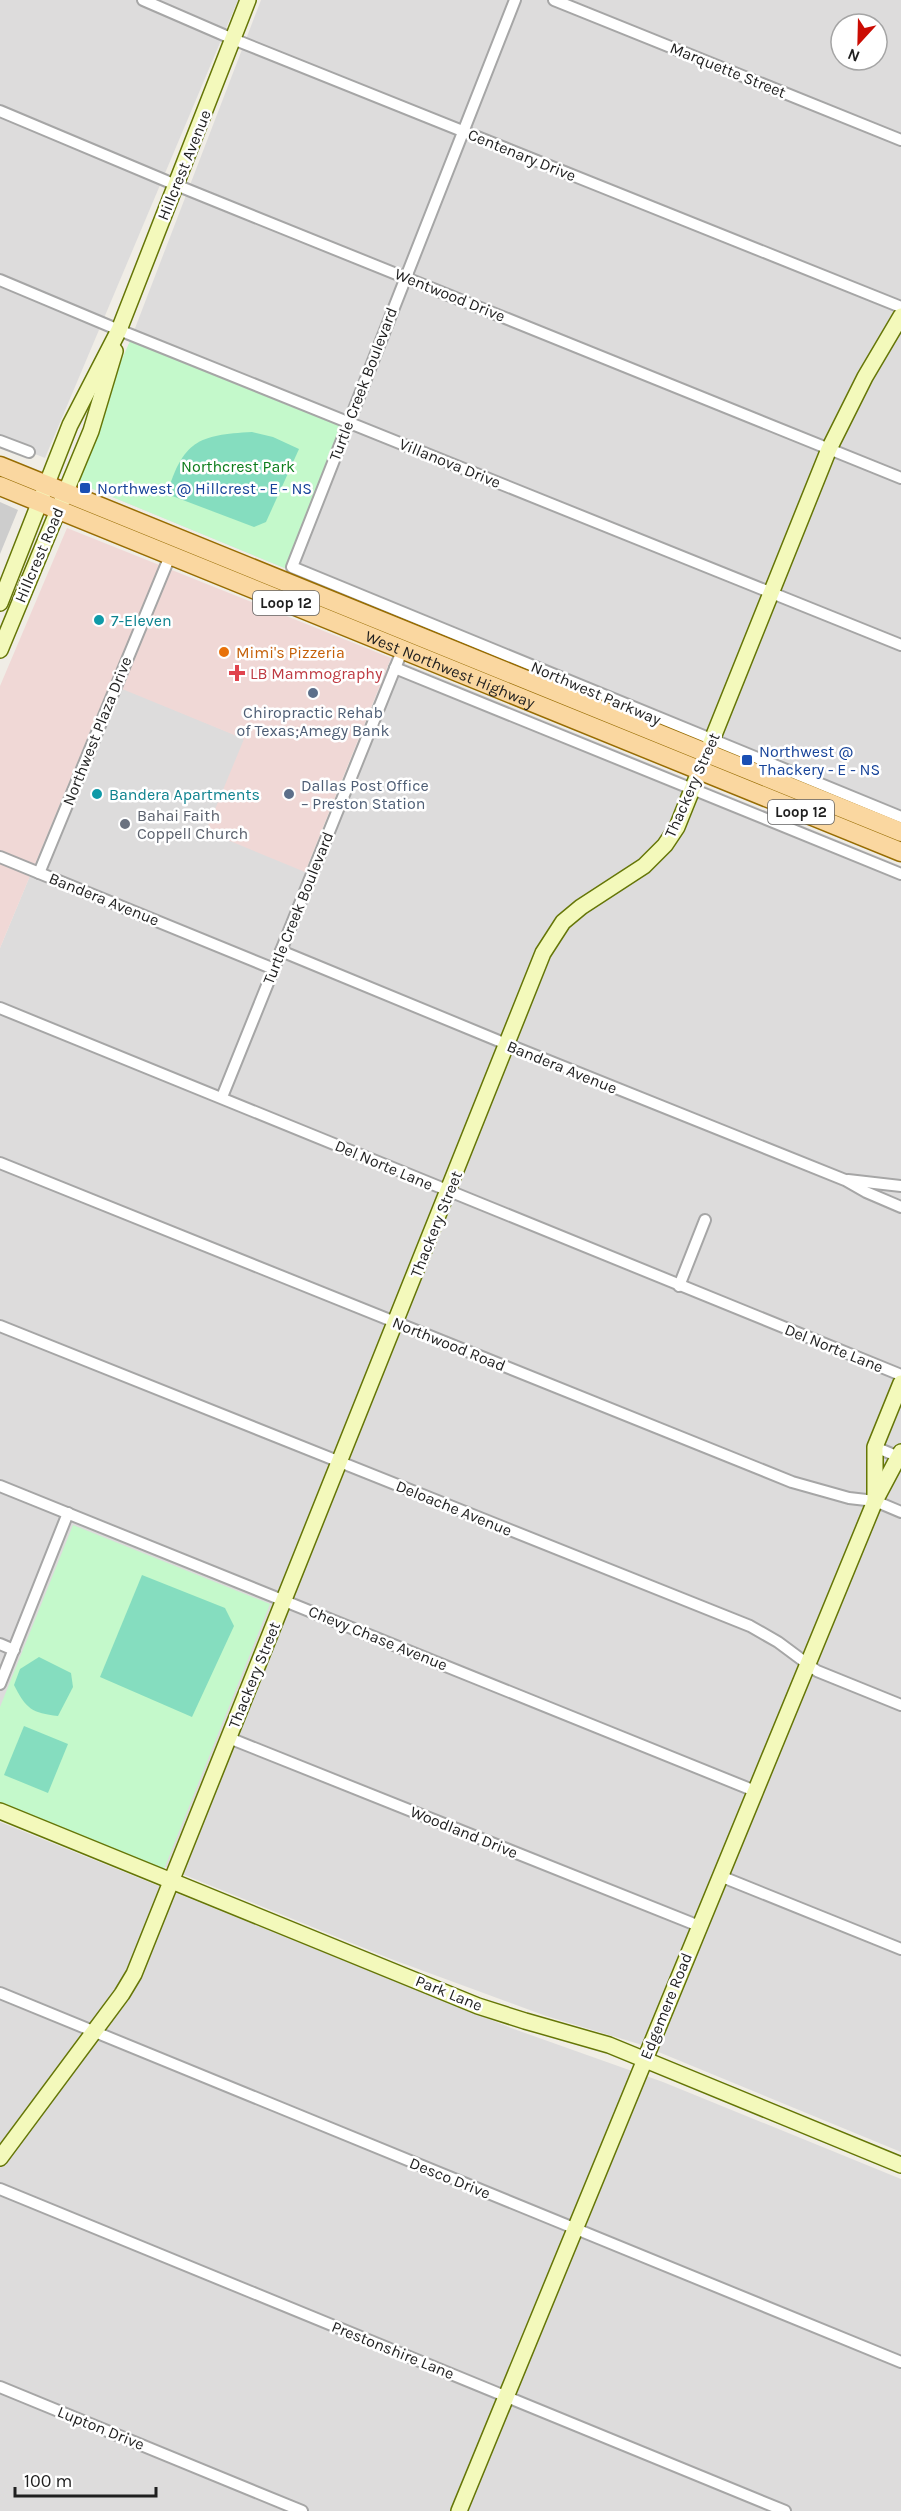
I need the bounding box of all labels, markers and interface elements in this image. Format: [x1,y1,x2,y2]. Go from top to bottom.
north arrow [829,12,889,72]
street label: Marquette Street [667,38,789,102]
text: N [845,44,862,66]
street label: Hillcrest Avenue [153,107,215,223]
street label: Centenary Drive [465,125,579,185]
street label: Wentwood Drive [392,264,508,326]
street label: Turtle Creek Boulevard [325,305,401,463]
street label: Villanova Drive [396,434,504,492]
park label: Northcrest Park [181,457,295,476]
place label: Northwest @ Hillcrest - E - NS [97,479,312,498]
marker: Northwest @ Hillcrest - E - NS [78,481,92,495]
street label: Hillcrest Road [10,504,68,606]
road number: Loop 12 [253,591,319,615]
place label: 7-Eleven [111,611,172,630]
marker: 7-Eleven [92,613,106,627]
street label: West Northwest Highway [363,626,538,712]
place label: Mimi's Pizzeria [236,643,345,662]
marker: Mimi's Pizzeria [217,645,231,659]
street label: Northwest Plaza Drive [58,654,136,808]
street label: Northwest Parkway [528,657,664,729]
marker: LB Mammography [228,664,246,682]
place label: LB Mammography [250,664,383,683]
marker: Chiropractic Rehab of Texas;Amegy Bank [306,686,320,700]
place label: Chiropractic Rehab of Texas;Amegy Bank [237,703,389,740]
street label: Thackery Street [660,730,724,840]
place label: Northwest @ Thackery - E - NS [759,742,880,779]
marker: Northwest @ Thackery - E - NS [740,753,754,767]
place label: Dallas Post Office – Preston Station [301,776,429,813]
place label: Bandera Apartments [109,785,260,804]
marker: Bandera Apartments [90,787,104,801]
marker: Dallas Post Office – Preston Station [282,787,296,801]
road number: Loop 12 [768,800,834,824]
place label: Bahai Faith Coppell Church [137,806,248,843]
marker: Bahai Faith Coppell Church [118,817,132,831]
street label: Turtle Creek Boulevard [259,829,337,987]
street label: Bandera Avenue [46,868,162,930]
street label: Bandera Avenue [504,1036,620,1098]
street label: Del Norte Lane [332,1136,436,1194]
street label: Thackery Street [406,1168,466,1280]
street label: Northwood Road [390,1313,508,1375]
street label: Del Norte Lane [782,1320,886,1376]
street label: Deloache Avenue [393,1476,515,1540]
street label: Chevy Chase Avenue [306,1601,450,1675]
street label: Thackery Street [224,1619,284,1731]
street label: Woodland Drive [407,1802,521,1862]
street label: Edgemere Road [636,1950,696,2062]
street label: Park Lane [413,1971,485,2015]
street label: Desco Drive [407,2153,493,2203]
street label: Prestonshire Lane [329,2317,457,2383]
street label: Lupton Drive [55,2402,147,2454]
scale bar [15,2460,156,2498]
text: 100 m [24,2470,72,2492]

